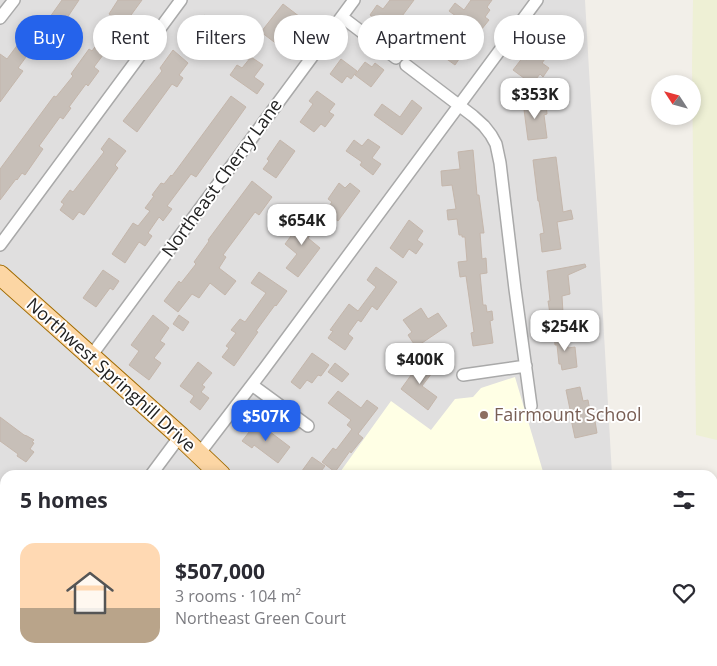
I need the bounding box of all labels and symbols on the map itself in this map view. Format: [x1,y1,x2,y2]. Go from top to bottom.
north arrow [651,75,701,125]
pin: $353K [500,78,570,120]
street label: Northeast Cherry Lane [156,93,287,261]
pin: $654K [267,204,337,246]
street label: Northwest Springhill Drive [22,292,201,457]
pin: $254K [530,310,600,352]
pin: $400K [385,342,455,385]
pin: $507K [231,400,301,442]
place label: Fairmount School [494,402,642,426]
marker: Fairmount School [478,409,490,421]

